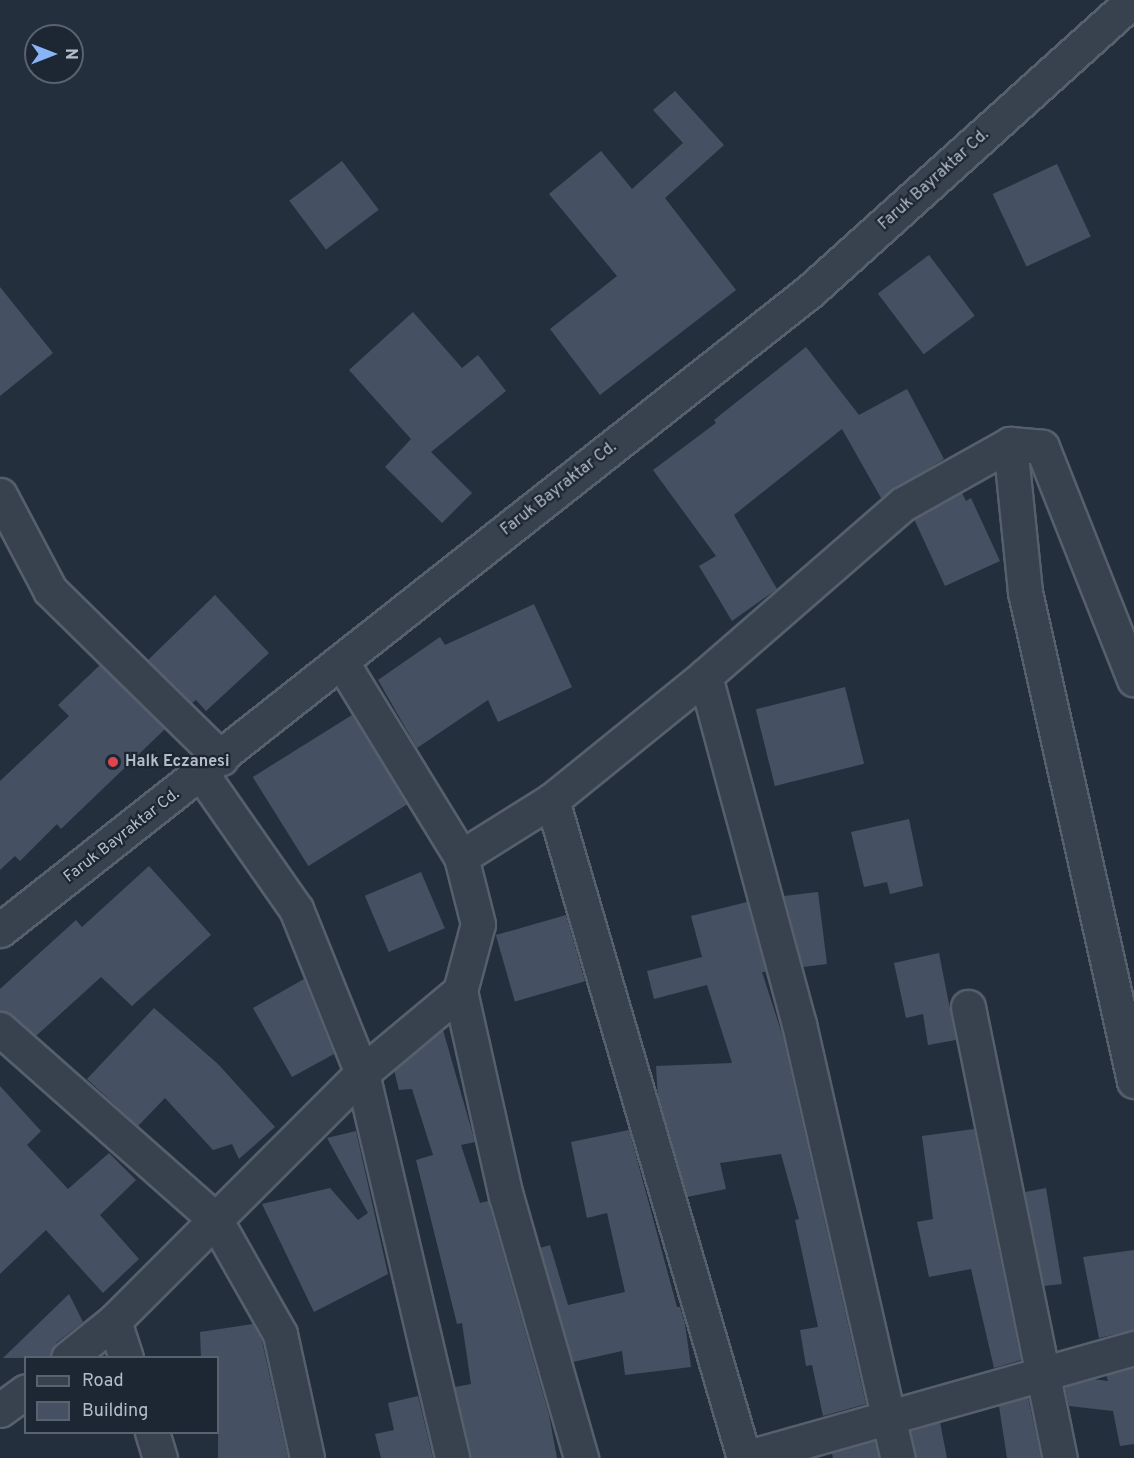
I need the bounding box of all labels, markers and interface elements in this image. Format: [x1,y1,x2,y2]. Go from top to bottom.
north arrow [24,24,84,84]
text: N [60,48,80,60]
street label: Faruk Bayraktar Cd. [875,126,993,234]
street label: Faruk Bayraktar Cd. [497,438,621,540]
place label: Halk Eczanesi [125,752,229,772]
marker: Halk Eczanesi [106,755,120,769]
street label: Faruk Bayraktar Cd. [60,785,184,887]
legend [24,1356,219,1434]
text: Road [82,1370,124,1393]
text: Building [82,1400,148,1423]

